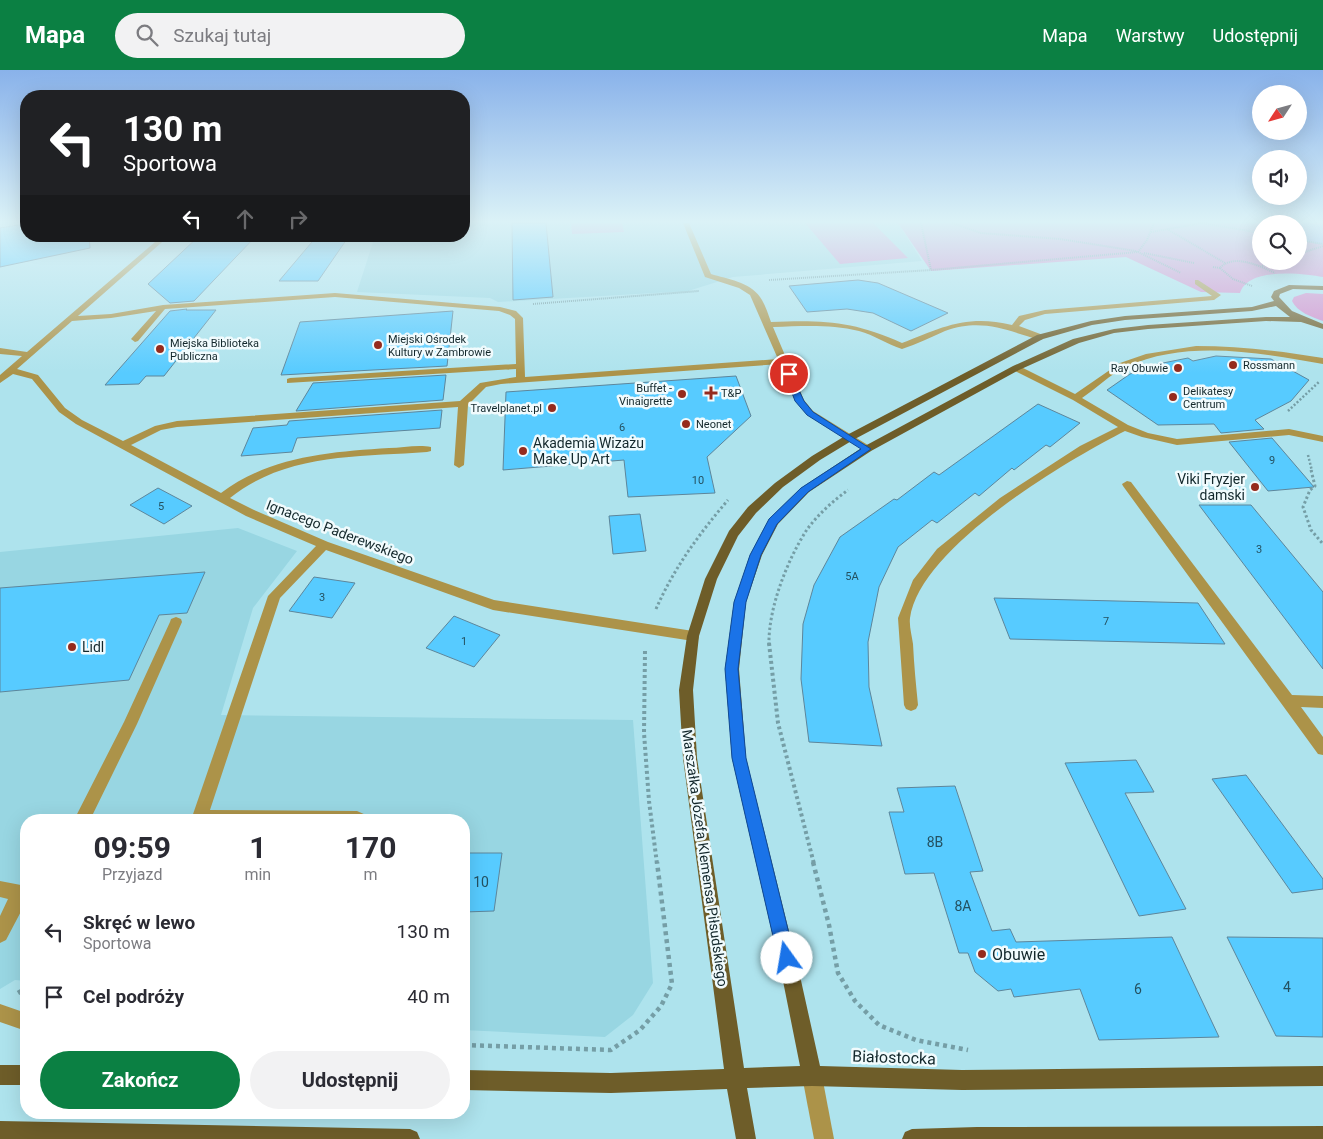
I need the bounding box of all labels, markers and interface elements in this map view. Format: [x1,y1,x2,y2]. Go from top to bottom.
search box [115,13,465,58]
text: Mapa [25,21,85,49]
icon: search [133,21,161,49]
text: Szukaj tutaj [173,24,271,47]
text: Mapa [1042,25,1088,46]
text: Warstwy [1116,25,1184,46]
text: Udostępnij [1212,25,1298,46]
north arrow [1252,85,1308,140]
map controls [1252,85,1307,270]
text: 130 m [123,109,222,150]
icon: left [40,110,105,175]
button: sound [1252,150,1307,205]
text: Sportowa [123,151,217,176]
icon: left [178,205,206,233]
icon: ahead [231,205,259,233]
icon: right [284,205,312,233]
button: search [1252,215,1307,270]
place label: Miejski Ośrodek Kultury w Zambrowie [388,333,491,359]
place label: Miejska Biblioteka Publiczna [170,337,259,363]
marker: Miejski Ośrodek Kultury w Zambrowie [372,339,384,351]
marker: Miejska Biblioteka Publiczna [154,343,166,355]
pin [768,353,810,395]
marker: Rossmann [1227,359,1239,371]
place label: Rossmann [1243,359,1295,372]
icon: arrive [775,360,803,388]
place label: Ray Obuwie [1111,362,1168,375]
marker: Ray Obuwie [1172,362,1184,374]
place label: Buffet - Vinaigrette [619,382,672,408]
place label: Delikatesy Centrum [1183,385,1234,411]
marker: T&P [705,387,717,399]
place label: T&P [721,387,741,400]
marker: Buffet - Vinaigrette [676,388,688,400]
marker: Delikatesy Centrum [1167,391,1179,403]
place label: Travelplanet.pl [471,402,542,415]
marker: Travelplanet.pl [546,402,558,414]
marker: Neonet [680,418,692,430]
place label: Neonet [696,418,732,431]
house number: 6 [619,421,625,434]
place label: Akademia Wizażu Make Up Art [533,435,644,467]
marker: Akademia Wizażu Make Up Art [517,445,529,457]
house number: 9 [1269,454,1275,467]
place label: Viki Fryzjer damski [1177,471,1245,503]
house number: 10 [692,474,704,487]
marker: Viki Fryzjer damski [1249,481,1261,493]
street label: Ignacego Paderewskiego [264,497,416,567]
house number: 5 [158,500,164,513]
house number: 3 [1256,543,1262,556]
house number: 5A [845,570,860,583]
house number: 3 [319,591,325,604]
house number: 7 [1103,615,1109,628]
house number: 1 [461,635,467,648]
place label: Lidl [82,639,104,655]
marker: Lidl [66,641,78,653]
street label: Marszałka Józefa Klemensa Piłsudskiego [679,728,731,988]
text: 09:59 [94,830,171,865]
text: 1 [249,830,266,865]
text: 170 [345,830,396,865]
house number: 8B [927,834,943,850]
text: Przyjazd [102,865,162,884]
text: min [244,865,271,884]
text: m [364,865,378,884]
house number: 10 [473,874,489,890]
house number: 8A [954,898,972,914]
text: Skręć w lewo [83,911,195,934]
icon: left [40,918,68,946]
text: 130 m [397,920,450,943]
position arrow [760,931,812,983]
text: Sportowa [83,934,151,953]
place label: Obuwie [992,945,1045,964]
marker: Obuwie [976,948,988,960]
house number: 4 [1283,979,1291,995]
house number: 6 [1134,981,1142,997]
icon: arrive [40,983,68,1011]
text: Cel podróży [83,985,184,1008]
text: 40 m [407,985,450,1008]
street label: Białostocka [852,1047,936,1068]
button: Zakończ [40,1051,240,1109]
button: Udostępnij [250,1051,450,1109]

